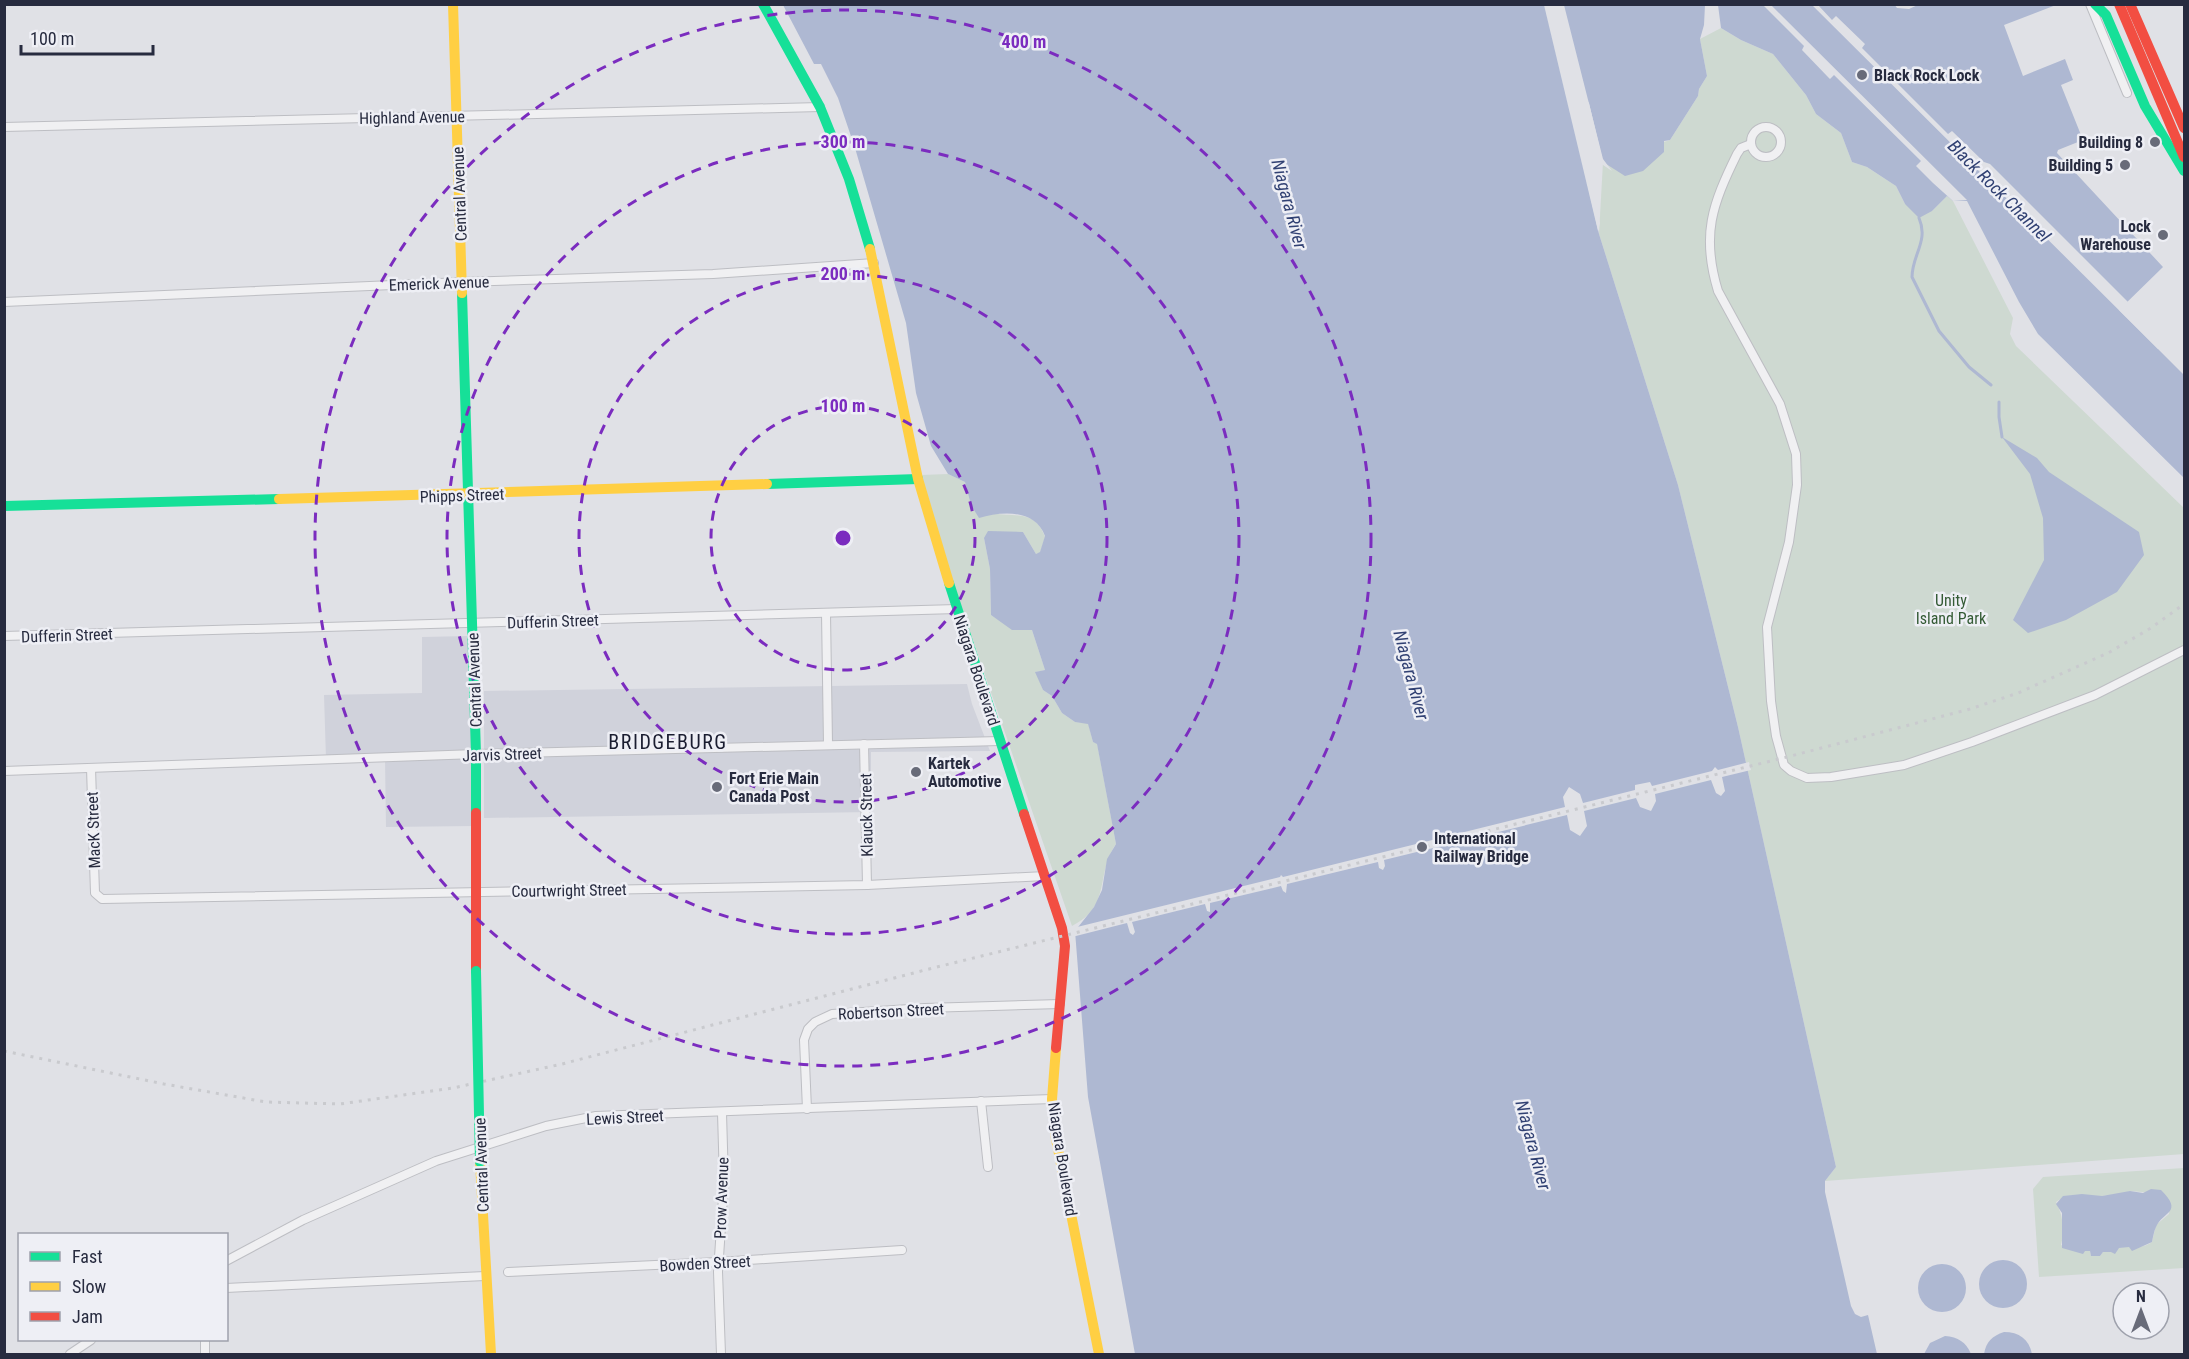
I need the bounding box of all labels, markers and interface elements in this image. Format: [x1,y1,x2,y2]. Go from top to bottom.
scale bar [21,18,153,56]
text: 100 m [30,28,74,49]
text: 400 m [1002,31,1046,52]
place label: Black Rock Lock [1874,66,1980,85]
marker: Black Rock Lock [1855,68,1869,82]
street label: Highland Avenue [359,107,465,128]
text: 300 m [821,131,865,152]
place label: Building 8 [2078,133,2143,152]
water label: Black Rock Channel [1944,135,2055,247]
marker: Building 8 [2148,135,2162,149]
street label: Central Avenue [448,146,471,242]
place label: Building 5 [2048,156,2113,175]
water label: Niagara River [1267,157,1312,252]
marker: Building 5 [2118,158,2132,172]
place label: Lock Warehouse [2080,217,2151,254]
marker: Lock Warehouse [2156,228,2170,242]
text: 200 m [821,263,865,284]
street label: Emerick Avenue [389,272,490,295]
text: 100 m [821,395,865,416]
street label: Phipps Street [419,485,505,506]
centre of rings [833,528,853,548]
park label: Unity Island Park [1916,591,1987,628]
street label: Dufferin Street [507,610,599,633]
street label: Niagara Boulevard [950,612,1003,728]
street label: Dufferin Street [21,624,113,647]
water label: Niagara River [1389,628,1434,723]
street label: Central Avenue [463,632,486,728]
district label: BRIDGEBURG [608,730,728,754]
street label: Jarvis Street [462,744,542,765]
place label: Kartek Automotive [928,754,1002,791]
marker: Kartek Automotive [909,765,923,779]
place label: Fort Erie Main Canada Post [729,769,819,806]
street label: Klauck Street [856,773,877,857]
marker: Fort Erie Main Canada Post [710,780,724,794]
street label: MacK Street [83,791,104,869]
place label: International Railway Bridge [1434,829,1529,866]
marker: International Railway Bridge [1415,840,1429,854]
street label: Courtwright Street [511,880,627,901]
street label: Robertson Street [838,999,945,1024]
water label: Niagara River [1511,1098,1556,1193]
street label: Niagara Boulevard [1044,1101,1081,1218]
street label: Lewis Street [586,1106,665,1129]
street label: Central Avenue [470,1117,493,1213]
street label: Prow Avenue [711,1157,732,1239]
legend [18,1233,228,1341]
text: Fast [72,1246,103,1267]
street label: Bowden Street [659,1252,751,1275]
text: Slow [72,1276,107,1297]
north arrow [2111,1281,2171,1341]
text: N [2136,1287,2146,1306]
text: Jam [72,1306,103,1327]

